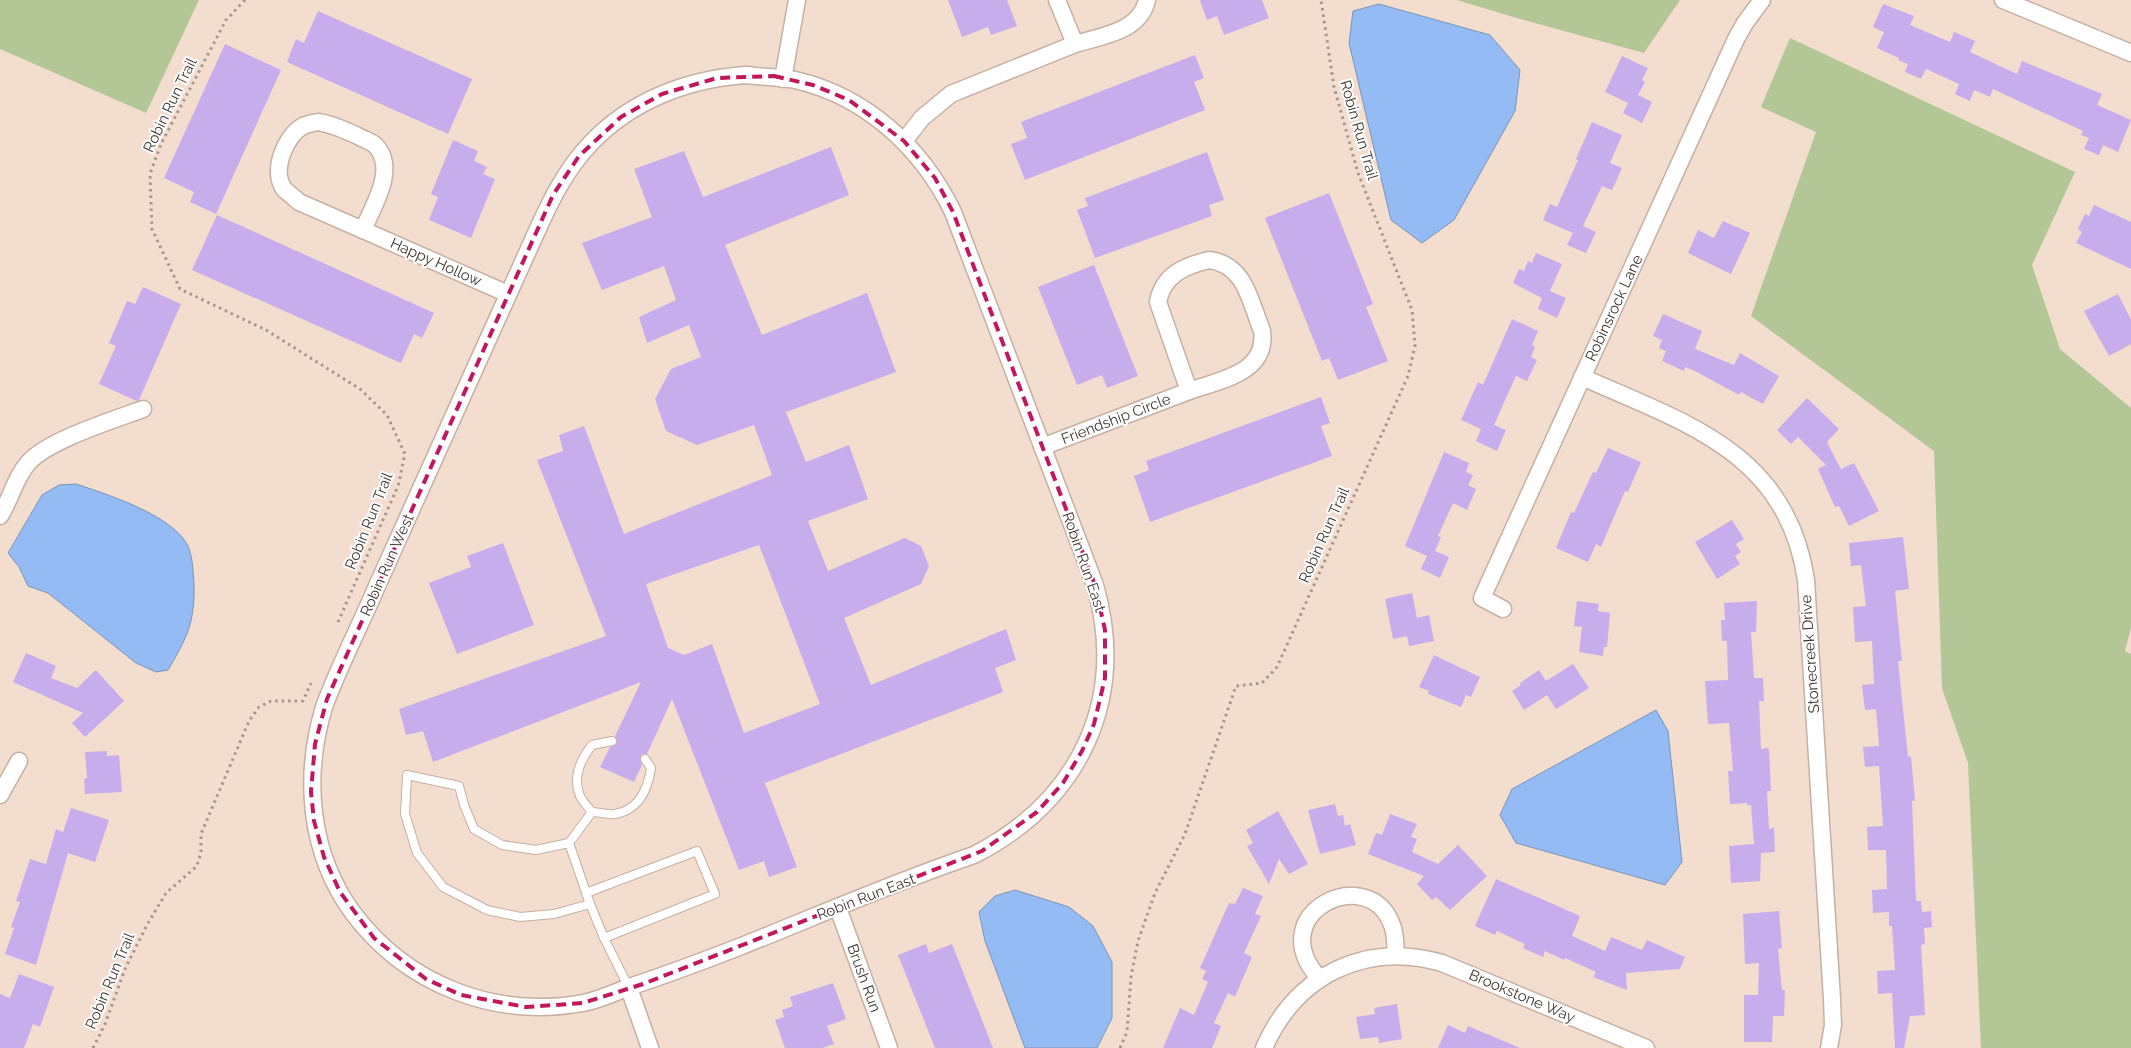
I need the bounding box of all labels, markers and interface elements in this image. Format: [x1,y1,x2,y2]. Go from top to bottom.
street label: Robin Run Trail [139,54,201,155]
street label: Robin Run Trail [1336,78,1382,183]
street label: Happy Hollow [388,234,484,290]
street label: Robinsrock Lane [1581,252,1647,364]
street label: Friendship Circle [1059,390,1173,448]
street label: Robin Run Trail [341,469,397,572]
street label: Robin Run Trail [1295,484,1354,586]
street label: Robin Run East [1059,510,1109,614]
street label: Robin Run West [356,511,418,619]
street label: Stonecreek Drive [1797,594,1823,714]
street label: Robin Run East [814,870,918,924]
street label: Robin Run Trail [82,929,139,1032]
street label: Brush Run [843,941,885,1015]
street label: Brookstone Way [1466,966,1578,1026]

